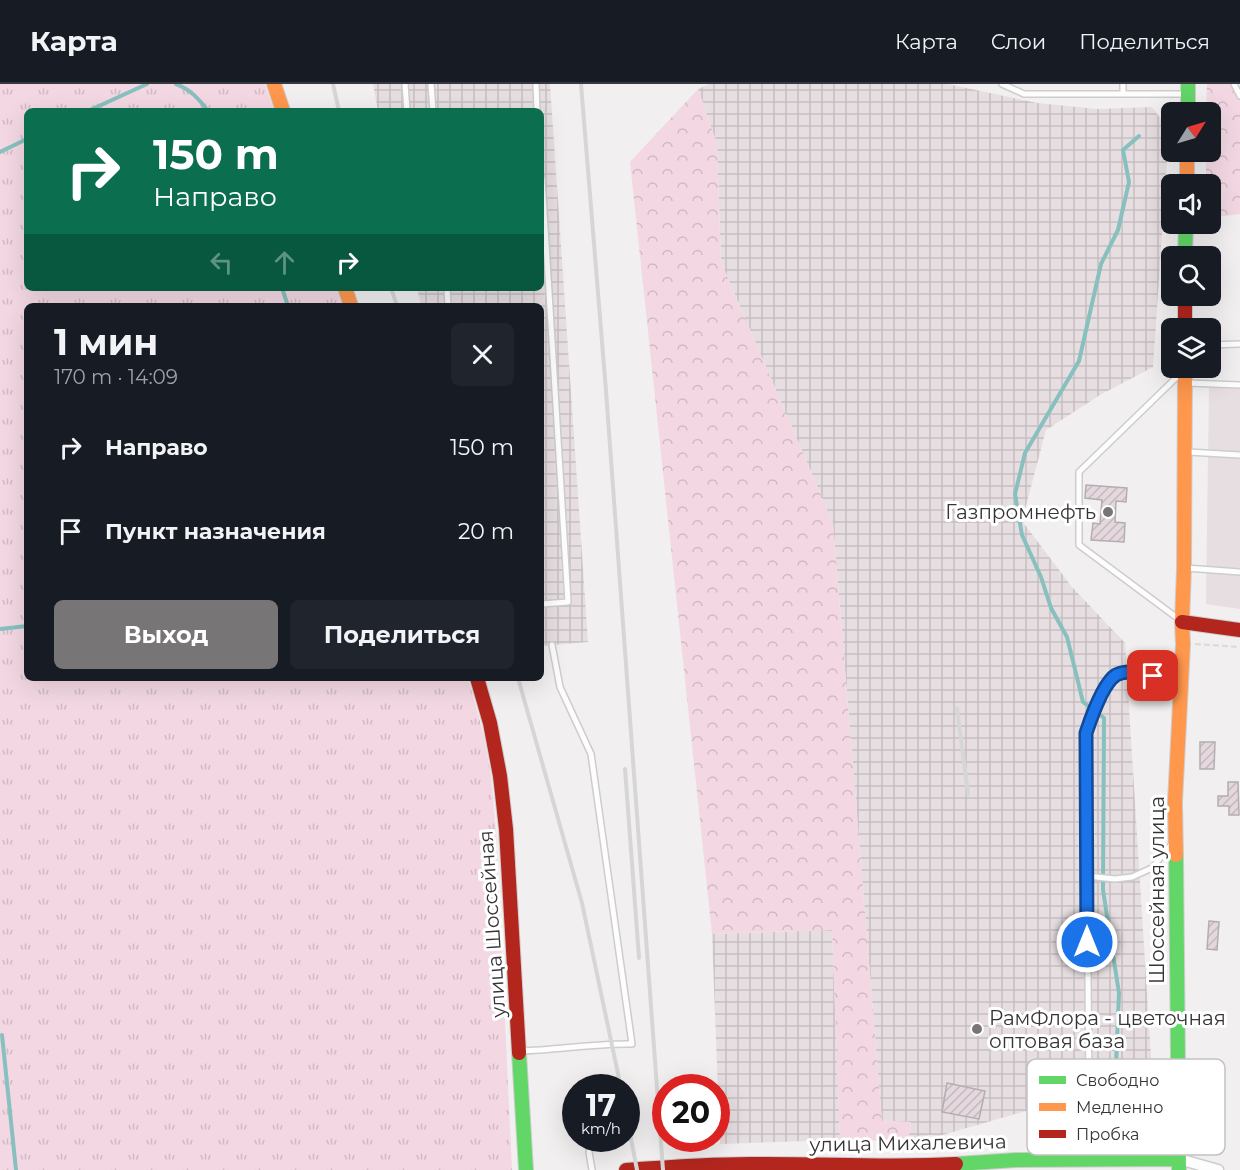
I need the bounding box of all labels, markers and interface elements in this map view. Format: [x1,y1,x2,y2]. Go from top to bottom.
text: Карта [30,24,118,58]
text: Карта [895,29,958,54]
text: Слои [991,29,1046,54]
text: Поделиться [1079,29,1210,54]
north arrow [1161,102,1221,162]
map controls [1161,102,1221,378]
text: 150 m [153,128,279,180]
icon: right [54,132,132,210]
button: sound [1161,174,1221,234]
text: Направо [153,180,277,213]
icon: left [205,246,238,279]
icon: ahead [268,246,301,279]
icon: right [331,246,364,279]
button: search [1161,246,1221,306]
button: layers [1161,318,1221,378]
text: 1 мин [54,320,158,364]
button: close [451,323,514,386]
text: 170 m · 14:09 [54,365,178,389]
icon: right [54,431,87,464]
text: Направо [105,434,208,461]
text: 150 m [450,434,514,461]
place label: Газпромнефть [945,500,1096,524]
marker: Газпромнефть [1101,505,1115,519]
icon: arrive [54,515,87,548]
text: Пункт назначения [105,518,326,545]
text: 20 m [458,518,514,545]
button: Выход [54,600,278,669]
button: Поделиться [290,600,514,669]
pin [1127,650,1178,701]
icon: arrive [1136,659,1169,692]
street label: Шоссейная улица [1145,796,1169,984]
street label: улица Шоссейная [473,829,511,1020]
position arrow [1055,910,1119,974]
place label: РамФлора - цветочная оптовая база [989,1006,1226,1053]
marker: РамФлора - цветочная оптовая база [970,1022,984,1036]
legend [1027,1059,1225,1155]
text: Свободно [1076,1071,1159,1090]
speed limit sign: 20 [652,1074,730,1152]
text: 17 [586,1087,616,1124]
text: Медленно [1076,1098,1163,1117]
text: km/h [581,1119,621,1138]
text: Пробка [1076,1125,1139,1144]
street label: улица Михалевича [808,1129,1007,1157]

